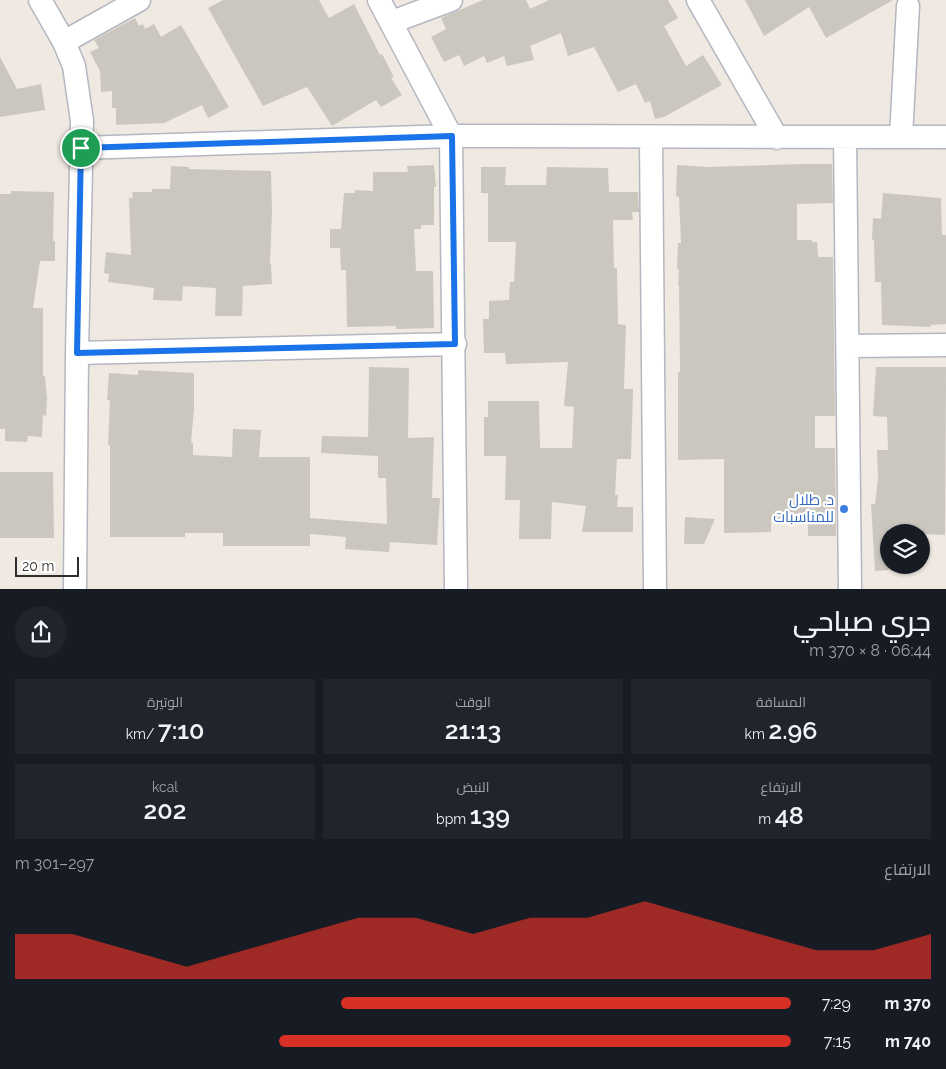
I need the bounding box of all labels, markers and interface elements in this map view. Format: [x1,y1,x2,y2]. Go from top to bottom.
pin [60,127,102,169]
icon: arrive [67,134,95,162]
place label: د. طلال للمناسبات [773,491,834,526]
marker: د. طلال للمناسبات [838,503,850,515]
map controls [880,524,930,574]
button: layers [880,524,930,574]
scale bar [15,554,79,577]
text: 20 m [22,558,54,574]
text: جري صباحي [793,605,931,638]
button: share [15,606,67,658]
text: 06:44 · 8 × 370 m [809,641,931,660]
text: الوتيرة [147,694,183,710]
text: الوقت [455,694,491,710]
text: المسافة [756,694,806,710]
text: 7:10 [158,715,204,745]
text: 21:13 [445,715,501,745]
text: 2.96 [768,715,817,745]
text: /km [126,726,158,742]
text: km [745,726,768,742]
text: kcal [152,779,178,795]
text: النبض [457,779,489,795]
text: الارتفاع [760,779,802,795]
text: 202 [144,795,186,825]
text: 139 [470,800,510,830]
text: 48 [775,800,804,830]
text: bpm [436,811,470,827]
text: m [758,811,775,827]
text: 297–301 m [15,854,94,873]
text: الارتفاع [884,860,931,879]
text: 7:29 [822,994,851,1013]
text: 370 m [885,994,931,1013]
text: 7:15 [824,1032,851,1051]
text: 740 m [885,1032,931,1051]

